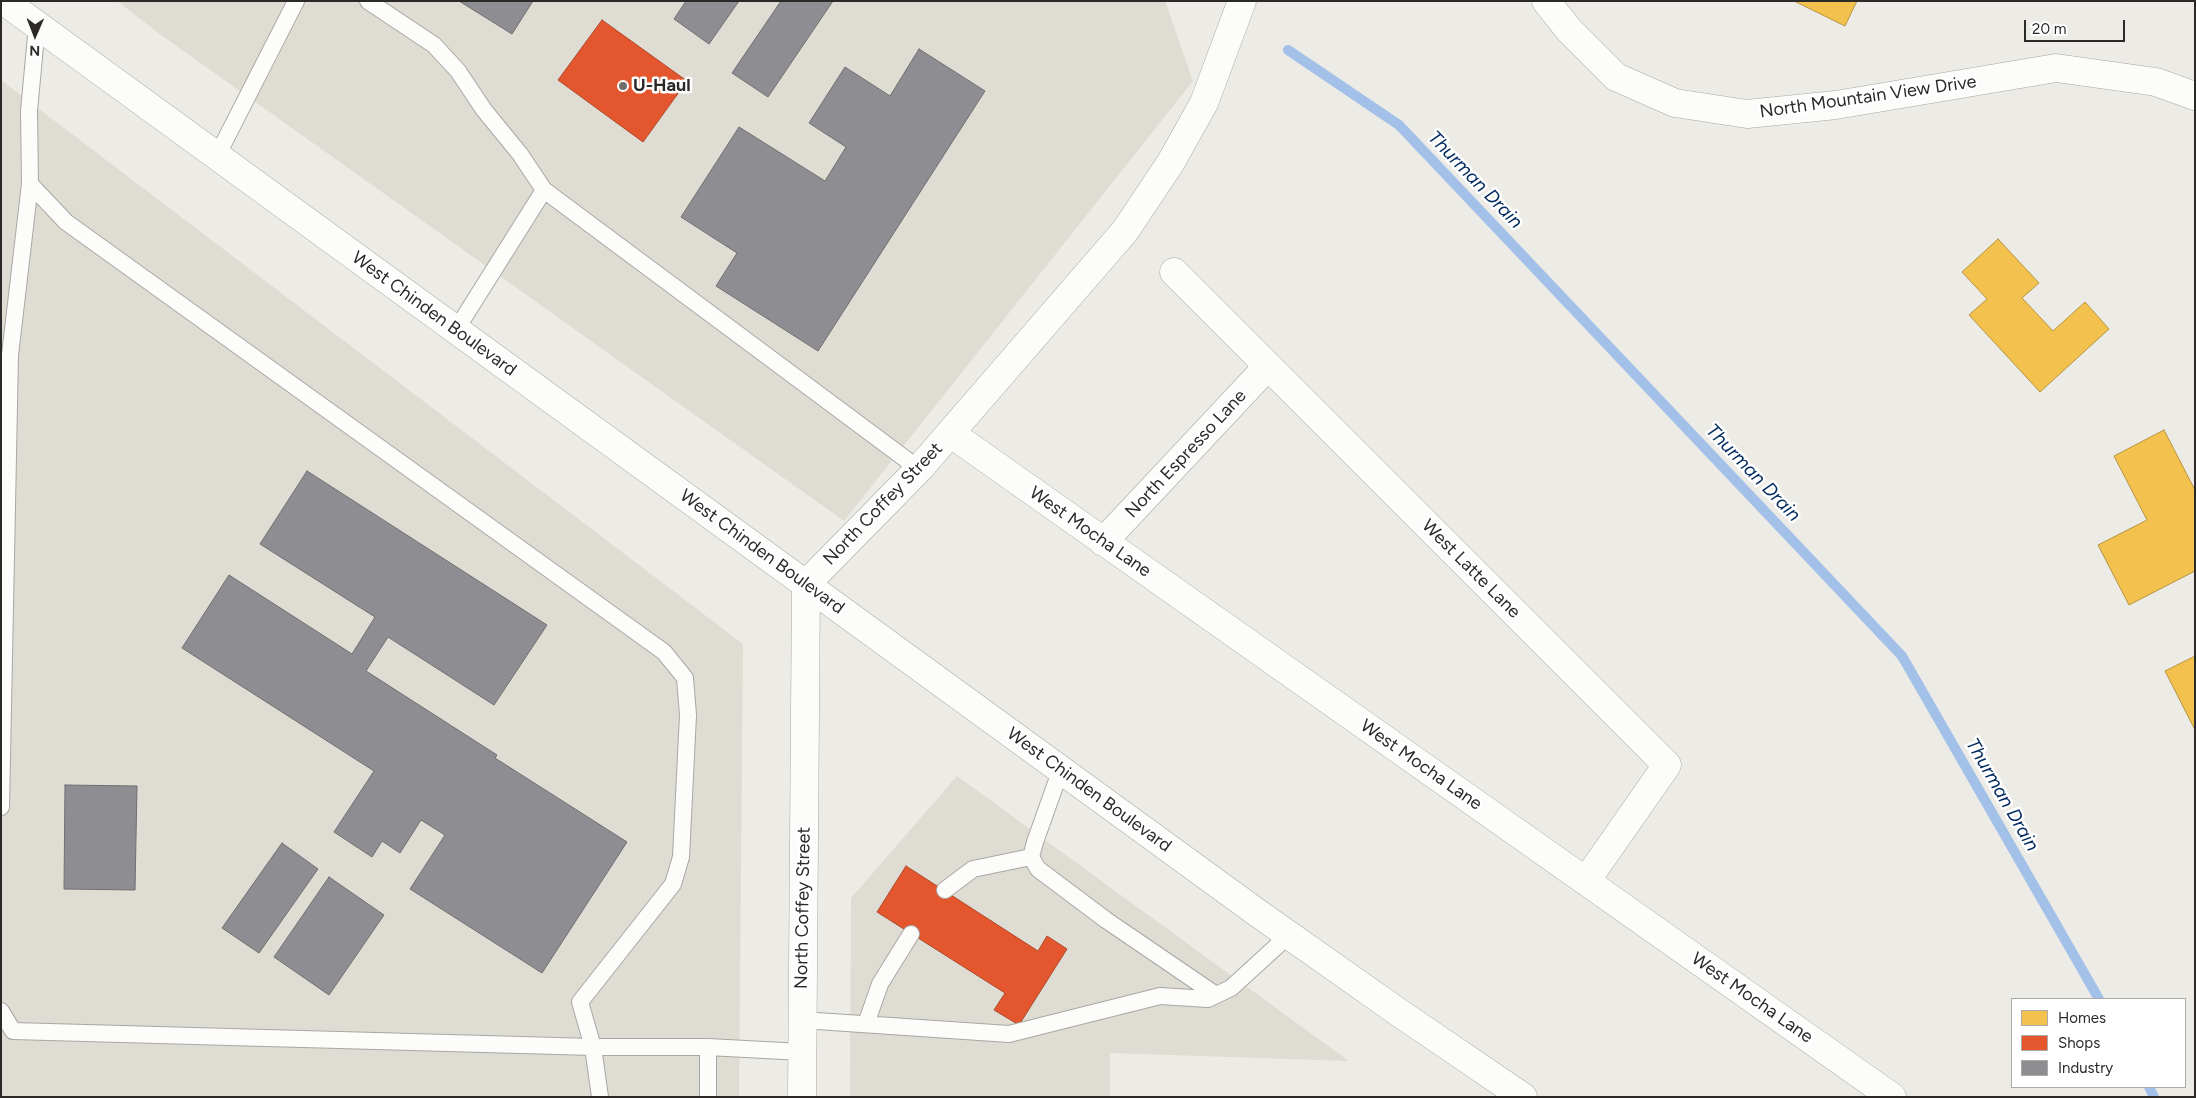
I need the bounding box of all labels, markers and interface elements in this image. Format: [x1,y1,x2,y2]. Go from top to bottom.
north arrow [10,10,60,60]
scale bar [2026,10,2127,42]
text: 20 m [2032,20,2066,38]
text: N [29,42,40,59]
street label: North Mountain View Drive [1758,71,1978,123]
place label: U-Haul [633,75,691,97]
marker: U-Haul [617,80,629,92]
water label: Thurman Drain [1423,127,1527,233]
street label: West Chinden Boulevard [348,247,520,381]
street label: North Espresso Lane [1121,385,1251,523]
water label: Thurman Drain [1701,420,1805,526]
street label: North Coffey Street [819,438,947,570]
street label: West Mocha Lane [1025,482,1155,582]
street label: West Chinden Boulevard [676,485,848,619]
street label: West Latte Lane [1417,515,1525,623]
street label: West Mocha Lane [1356,715,1486,815]
street label: West Chinden Boulevard [1003,723,1175,857]
water label: Thurman Drain [1961,735,2043,855]
street label: North Coffey Street [791,827,815,989]
street label: West Mocha Lane [1687,948,1817,1048]
legend [2011,998,2186,1088]
text: Homes [2058,1009,2106,1027]
text: Shops [2058,1034,2100,1052]
text: Industry [2058,1059,2113,1077]

